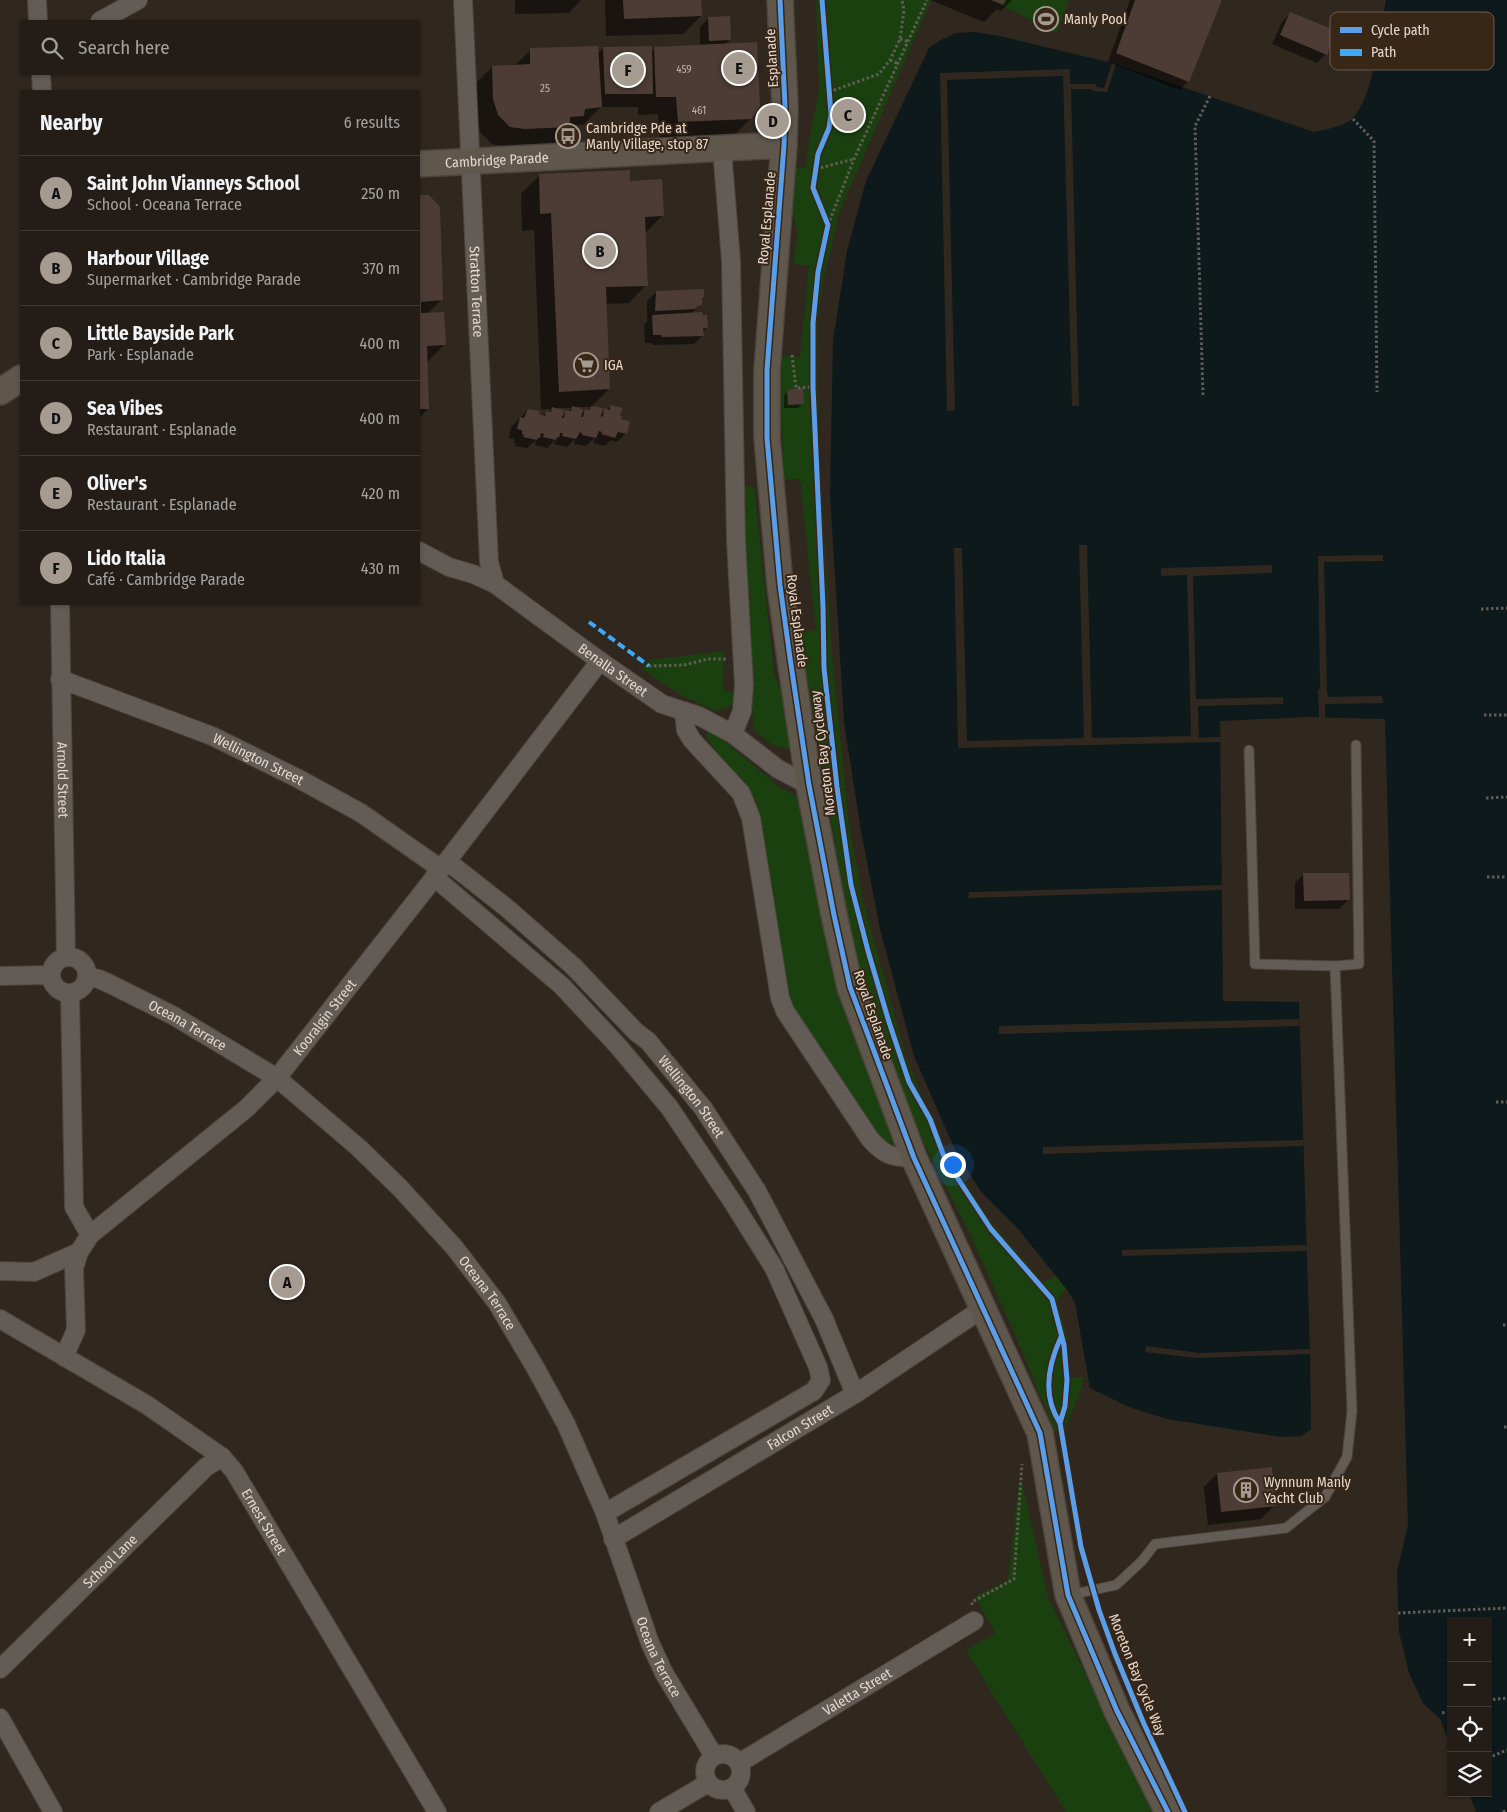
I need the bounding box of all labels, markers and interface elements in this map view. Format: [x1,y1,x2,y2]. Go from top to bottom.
sports icon: Manly Pool [1033,6,1059,32]
place label: Manly Pool [1064,11,1127,28]
legend [1330,12,1494,70]
search box [20,20,420,75]
text: Cycle path [1371,22,1430,39]
street label: Esplanade [762,28,782,88]
icon: search [38,34,66,62]
text: Search here [78,36,170,59]
text: Path [1371,44,1396,61]
pin: E [723,49,755,87]
pin: F [612,51,644,89]
house number: 459 [676,63,692,76]
house number: 25 [540,82,550,95]
pin: C [832,96,864,134]
pin: D [757,102,789,140]
house number: 461 [692,104,706,117]
text: Nearby [40,110,102,136]
text: 6 results [344,113,400,132]
place label: Cambridge Pde at Manly Village, stop 87 [586,120,709,153]
bus stop icon: Cambridge Pde at Manly Village, stop 87 [555,123,581,149]
street label: Cambridge Parade [445,149,549,171]
street label: Royal Esplanade [754,171,780,265]
text: Saint John Vianneys School [87,172,300,195]
text: A [52,184,60,203]
text: 250 m [361,184,400,203]
text: School · Oceana Terrace [87,195,242,214]
pin: B [584,232,616,270]
street label: Stratton Terrace [466,246,487,338]
text: Harbour Village [87,247,209,270]
text: B [52,259,60,278]
text: 370 m [362,259,400,278]
text: Supermarket · Cambridge Parade [87,270,301,289]
text: Little Bayside Park [87,322,234,345]
text: C [52,334,60,353]
text: 400 m [360,334,400,353]
text: Park · Esplanade [87,345,194,364]
supermarket icon: IGA [573,352,599,378]
place label: IGA [604,357,624,374]
text: Sea Vibes [87,397,163,420]
text: D [51,409,61,428]
text: 400 m [360,409,400,428]
text: Restaurant · Esplanade [87,420,237,439]
text: Oliver's [87,472,147,495]
text: E [52,484,60,503]
text: 420 m [361,484,400,503]
text: Restaurant · Esplanade [87,495,237,514]
text: Lido Italia [87,547,166,570]
text: F [52,559,60,578]
text: 430 m [361,559,400,578]
text: Café · Cambridge Parade [87,570,245,589]
street label: Royal Esplanade [783,574,811,669]
street label: Benalla Street [575,640,651,700]
street label: Moreton Bay Cycleway [807,689,839,817]
street label: Wellington Street [210,729,307,789]
street label: Arnold Street [54,742,72,819]
street label: Royal Esplanade [850,968,896,1062]
street label: Kooralgin Street [289,976,360,1059]
street label: Oceana Terrace [146,996,230,1054]
street label: Wellington Street [655,1052,729,1141]
your location [940,1152,966,1178]
street label: Oceana Terrace [455,1252,520,1333]
pin: A [271,1263,303,1301]
street label: Falcon Street [764,1400,836,1453]
place label: Wynnum Manly Yacht Club [1264,1474,1352,1507]
building icon: Wynnum Manly Yacht Club [1233,1477,1259,1503]
street label: Ernest Street [238,1486,291,1558]
street label: School Lane [79,1531,141,1592]
street label: Moreton Bay Cycle Way [1105,1611,1170,1739]
street label: Oceana Terrace [633,1614,685,1700]
map controls [1447,1617,1492,1797]
button: + [1447,1617,1492,1662]
button: − [1447,1662,1492,1707]
street label: Valetta Street [820,1664,895,1719]
button: locate [1447,1707,1492,1752]
button: layers [1447,1752,1492,1797]

